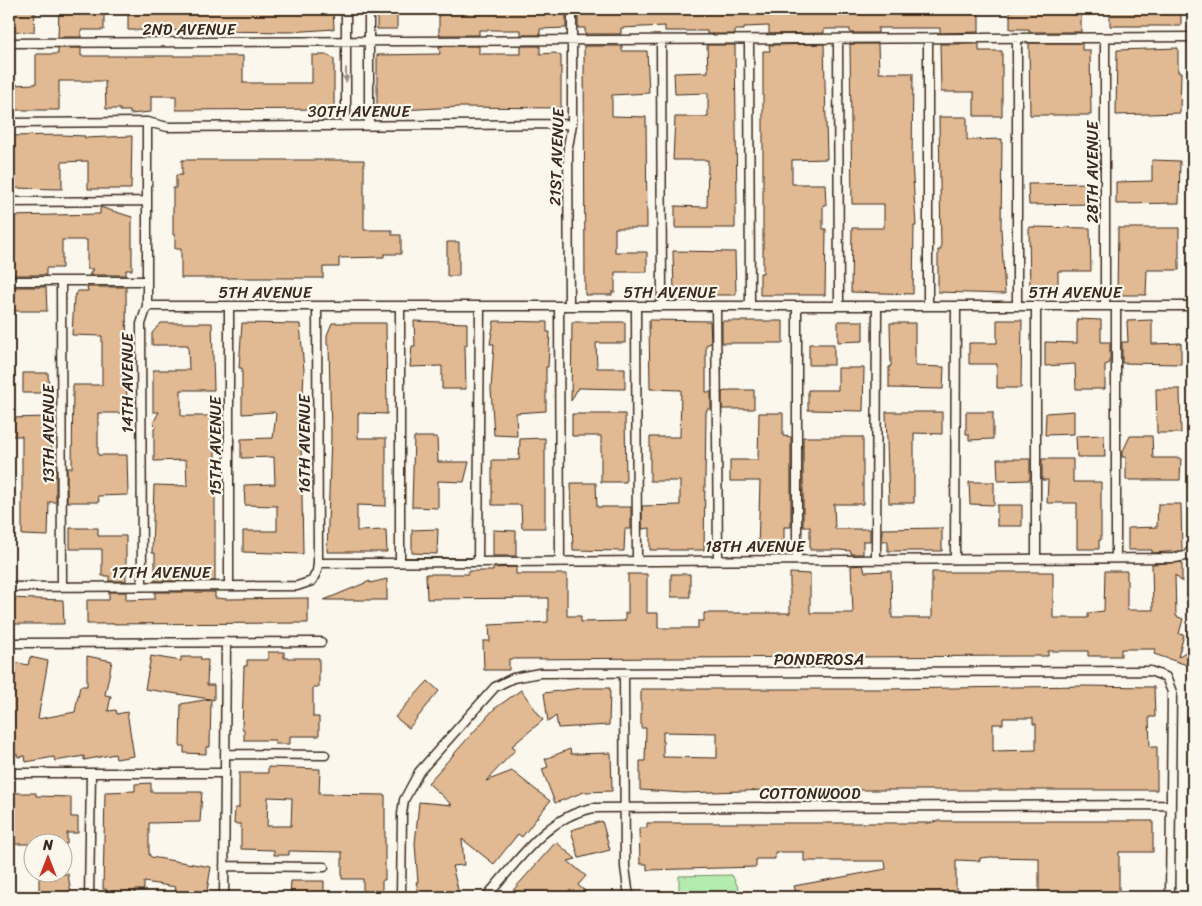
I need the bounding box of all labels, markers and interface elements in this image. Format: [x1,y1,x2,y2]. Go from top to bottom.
street label: 2ND AVENUE [142,15,237,44]
one-way arrow [342,67,350,83]
street label: 30TH AVENUE [308,97,411,126]
street label: 21ST AVENUE [540,107,573,206]
street label: 28TH AVENUE [1078,120,1107,223]
street label: 5TH AVENUE [218,278,313,307]
street label: 5TH AVENUE [623,278,718,307]
street label: 5TH AVENUE [1028,278,1123,307]
street label: 14TH AVENUE [113,332,142,433]
street label: 13TH AVENUE [34,383,63,484]
street label: 16TH AVENUE [290,393,319,494]
street label: 15TH AVENUE [201,395,230,496]
street label: 18TH AVENUE [705,532,806,561]
street label: 17TH AVENUE [111,558,212,587]
street label: PONDEROSA [774,645,864,674]
street label: COTTONWOOD [759,779,861,808]
text: N [42,833,53,858]
north arrow [22,834,72,884]

